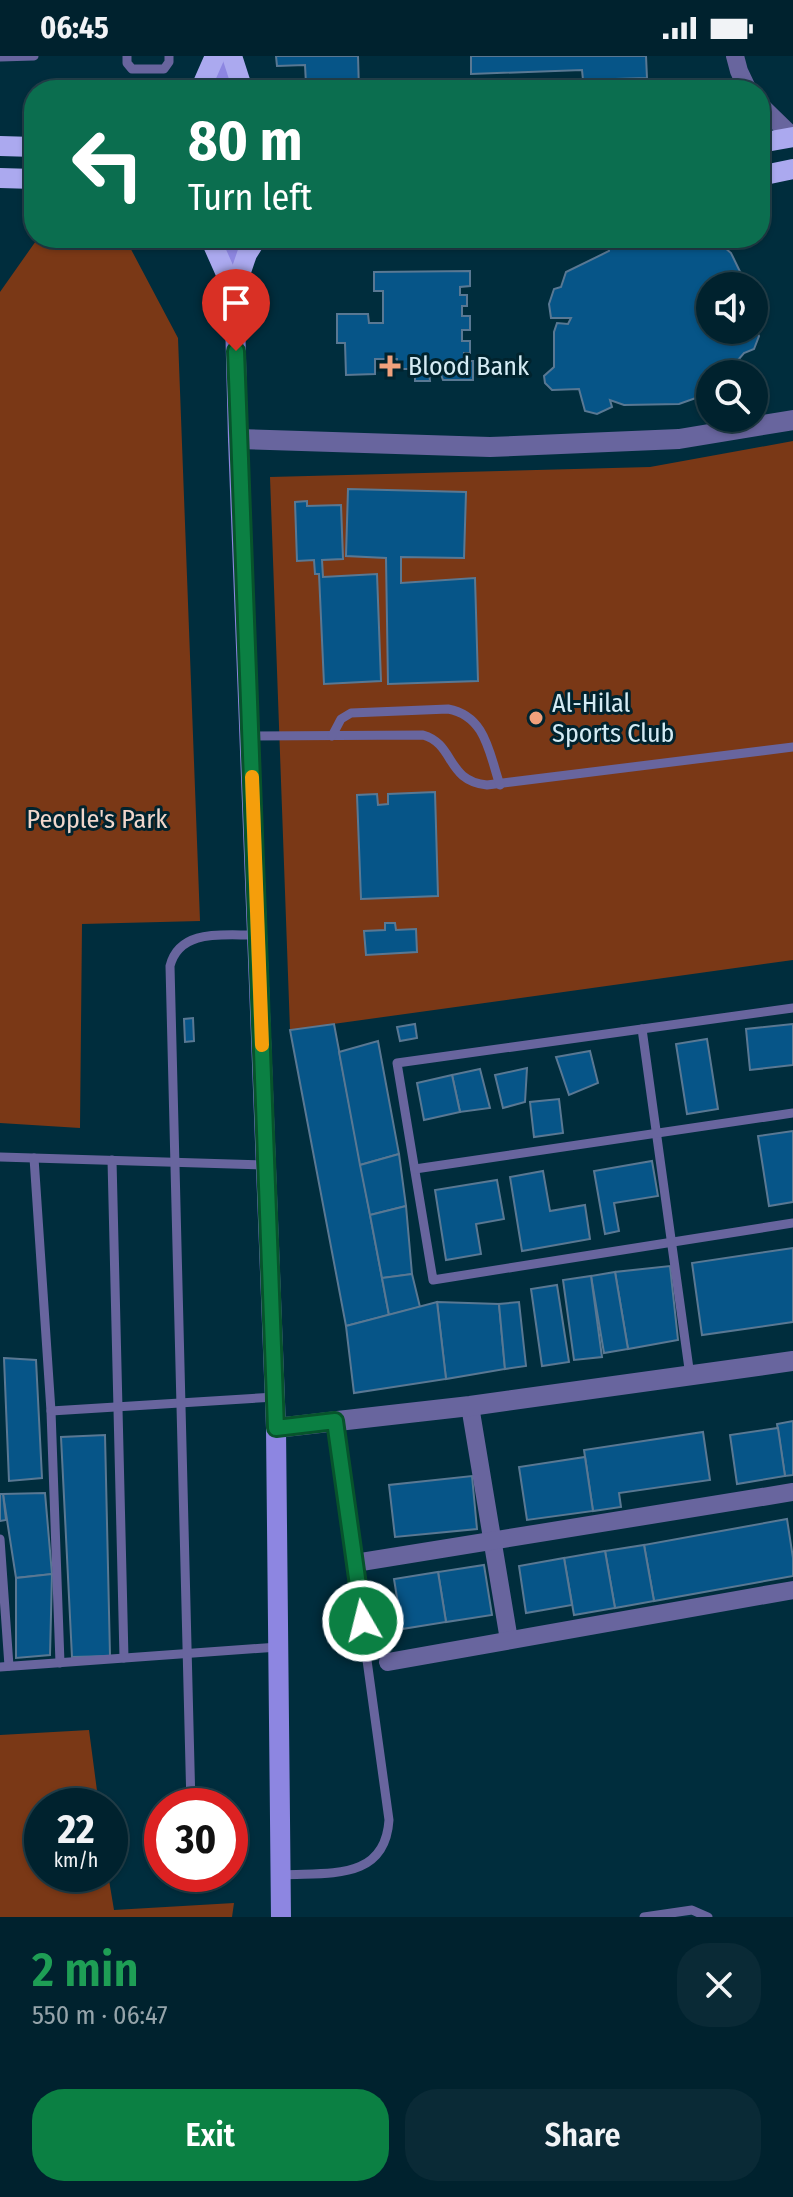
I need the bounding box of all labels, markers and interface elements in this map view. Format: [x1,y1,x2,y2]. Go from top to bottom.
text: 06:45 [40,10,109,46]
text: 80 m [188,108,303,175]
icon: left [56,112,160,216]
text: Turn left [188,176,312,220]
pin [202,269,270,351]
map controls [696,272,768,432]
button: sound [696,272,768,344]
icon: arrive [214,281,258,325]
place label: Blood Bank [408,351,530,382]
marker: Blood Bank [379,355,401,377]
button: search [696,360,768,432]
place label: Al-Hilal Sports Club [552,688,674,749]
marker: Al-Hilal Sports Club [527,709,545,727]
park label: People's Park [27,804,168,835]
position arrow [321,1579,405,1663]
speed limit sign: 30 [144,1788,248,1892]
text: 22 [57,1806,95,1854]
text: km/h [54,1848,98,1872]
text: 2 min [32,1941,139,1999]
button: close [677,1943,761,2027]
text: 550 m · 06:47 [32,2000,168,2031]
button: Exit [32,2089,389,2181]
button: Share [405,2089,761,2181]

